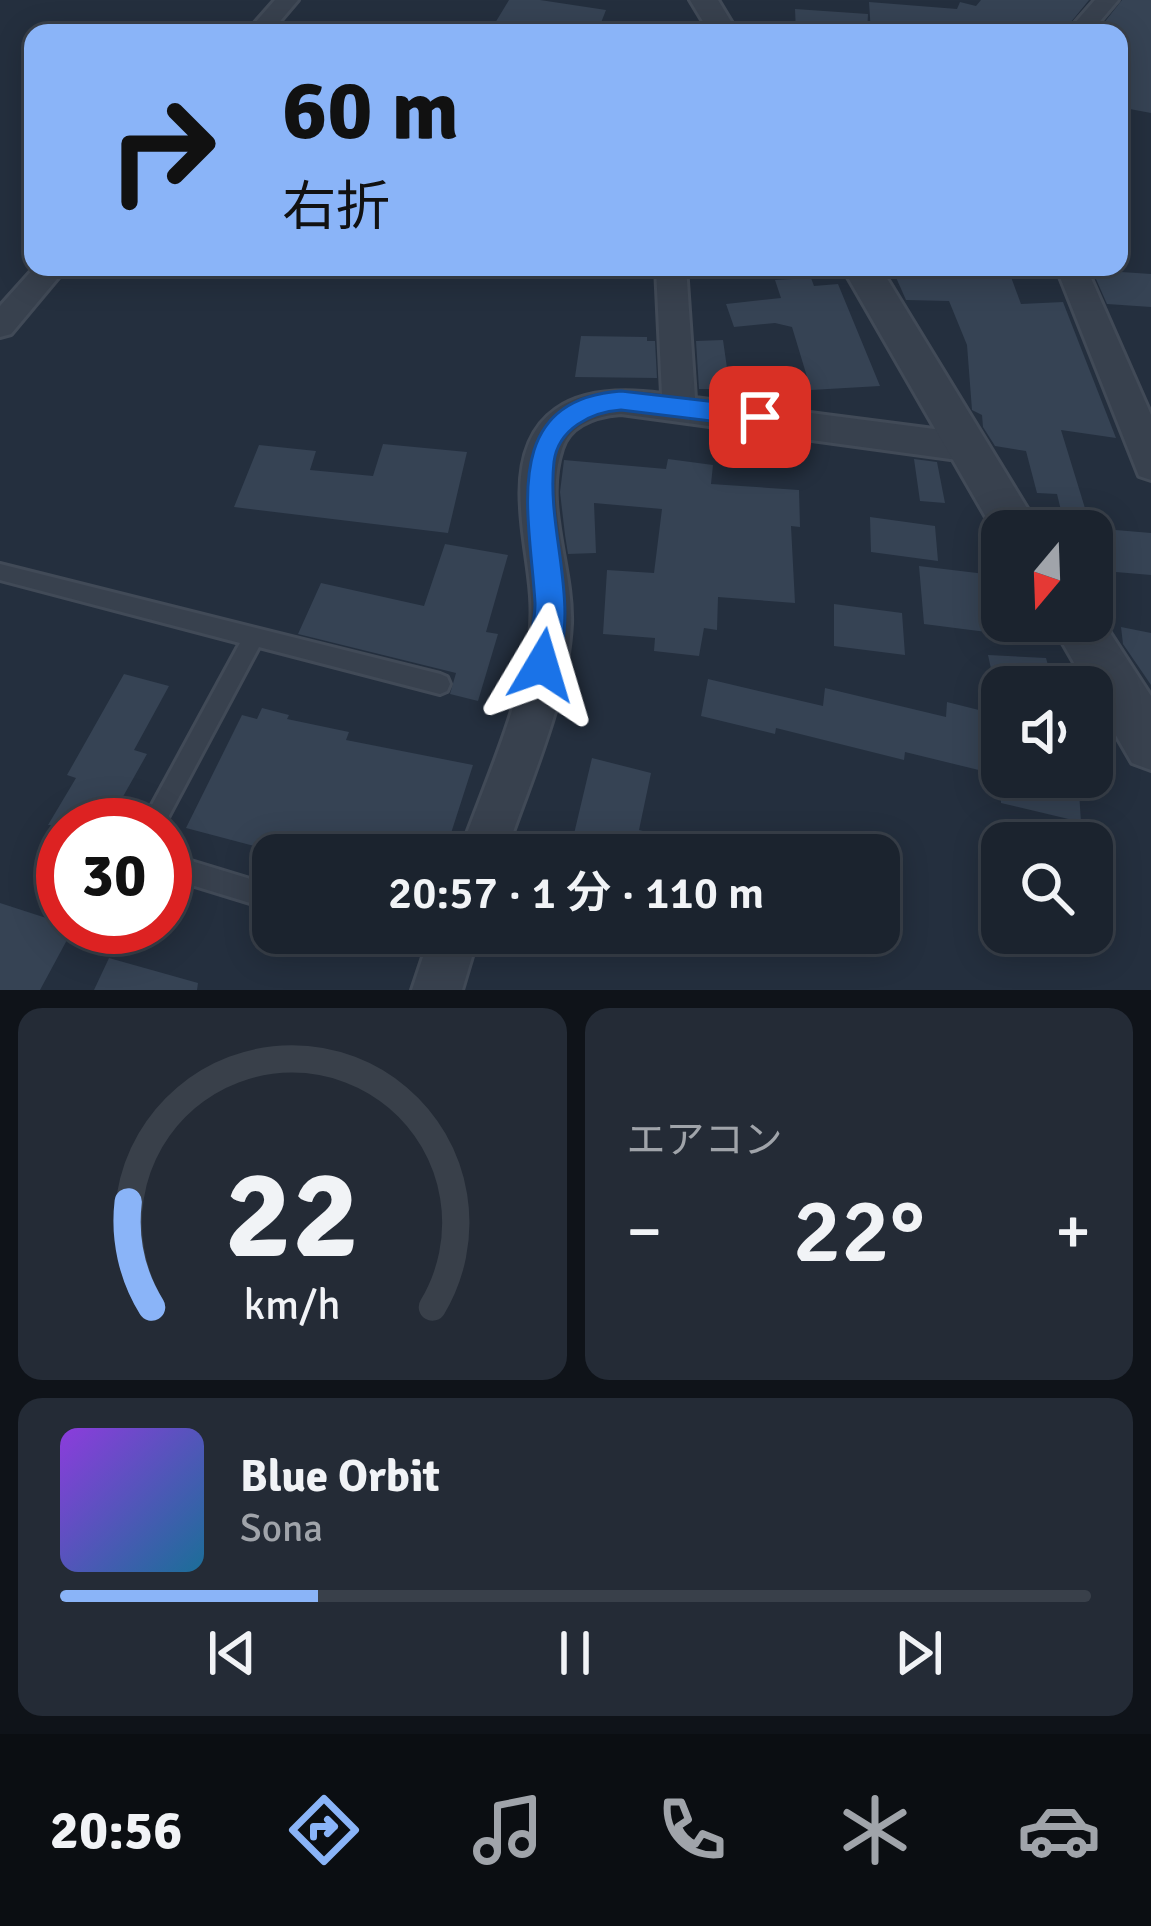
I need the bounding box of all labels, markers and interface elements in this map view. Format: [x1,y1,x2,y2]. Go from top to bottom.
text: 60 m [282,59,459,163]
icon: right [84,72,240,228]
text: 右折 [282,174,390,241]
pin [709,366,811,468]
icon: arrive [727,384,793,450]
north arrow [981,510,1113,642]
map controls [981,510,1113,954]
position arrow [479,602,605,728]
button: sound [981,666,1113,798]
speed limit sign: 30 [36,798,192,954]
button: search [981,822,1113,954]
text: 20:57 · 1 分 · 110 m [388,866,764,921]
text: エアコン [627,1116,783,1164]
text: 22 [225,1139,360,1292]
text: 22° [793,1176,925,1287]
text: − [627,1191,662,1272]
text: + [1055,1191,1091,1272]
text: km/h [244,1279,341,1332]
text: Blue Orbit [240,1449,440,1504]
text: Sona [240,1504,323,1552]
icon: previous [199,1620,265,1686]
icon: pause [542,1620,608,1686]
icon: next [886,1620,952,1686]
icon: directions [282,1788,366,1872]
icon: music [466,1788,550,1872]
icon: phone [650,1788,734,1872]
icon: climate [833,1788,917,1872]
icon: car [1017,1788,1101,1872]
text: 20:56 [50,1797,182,1864]

